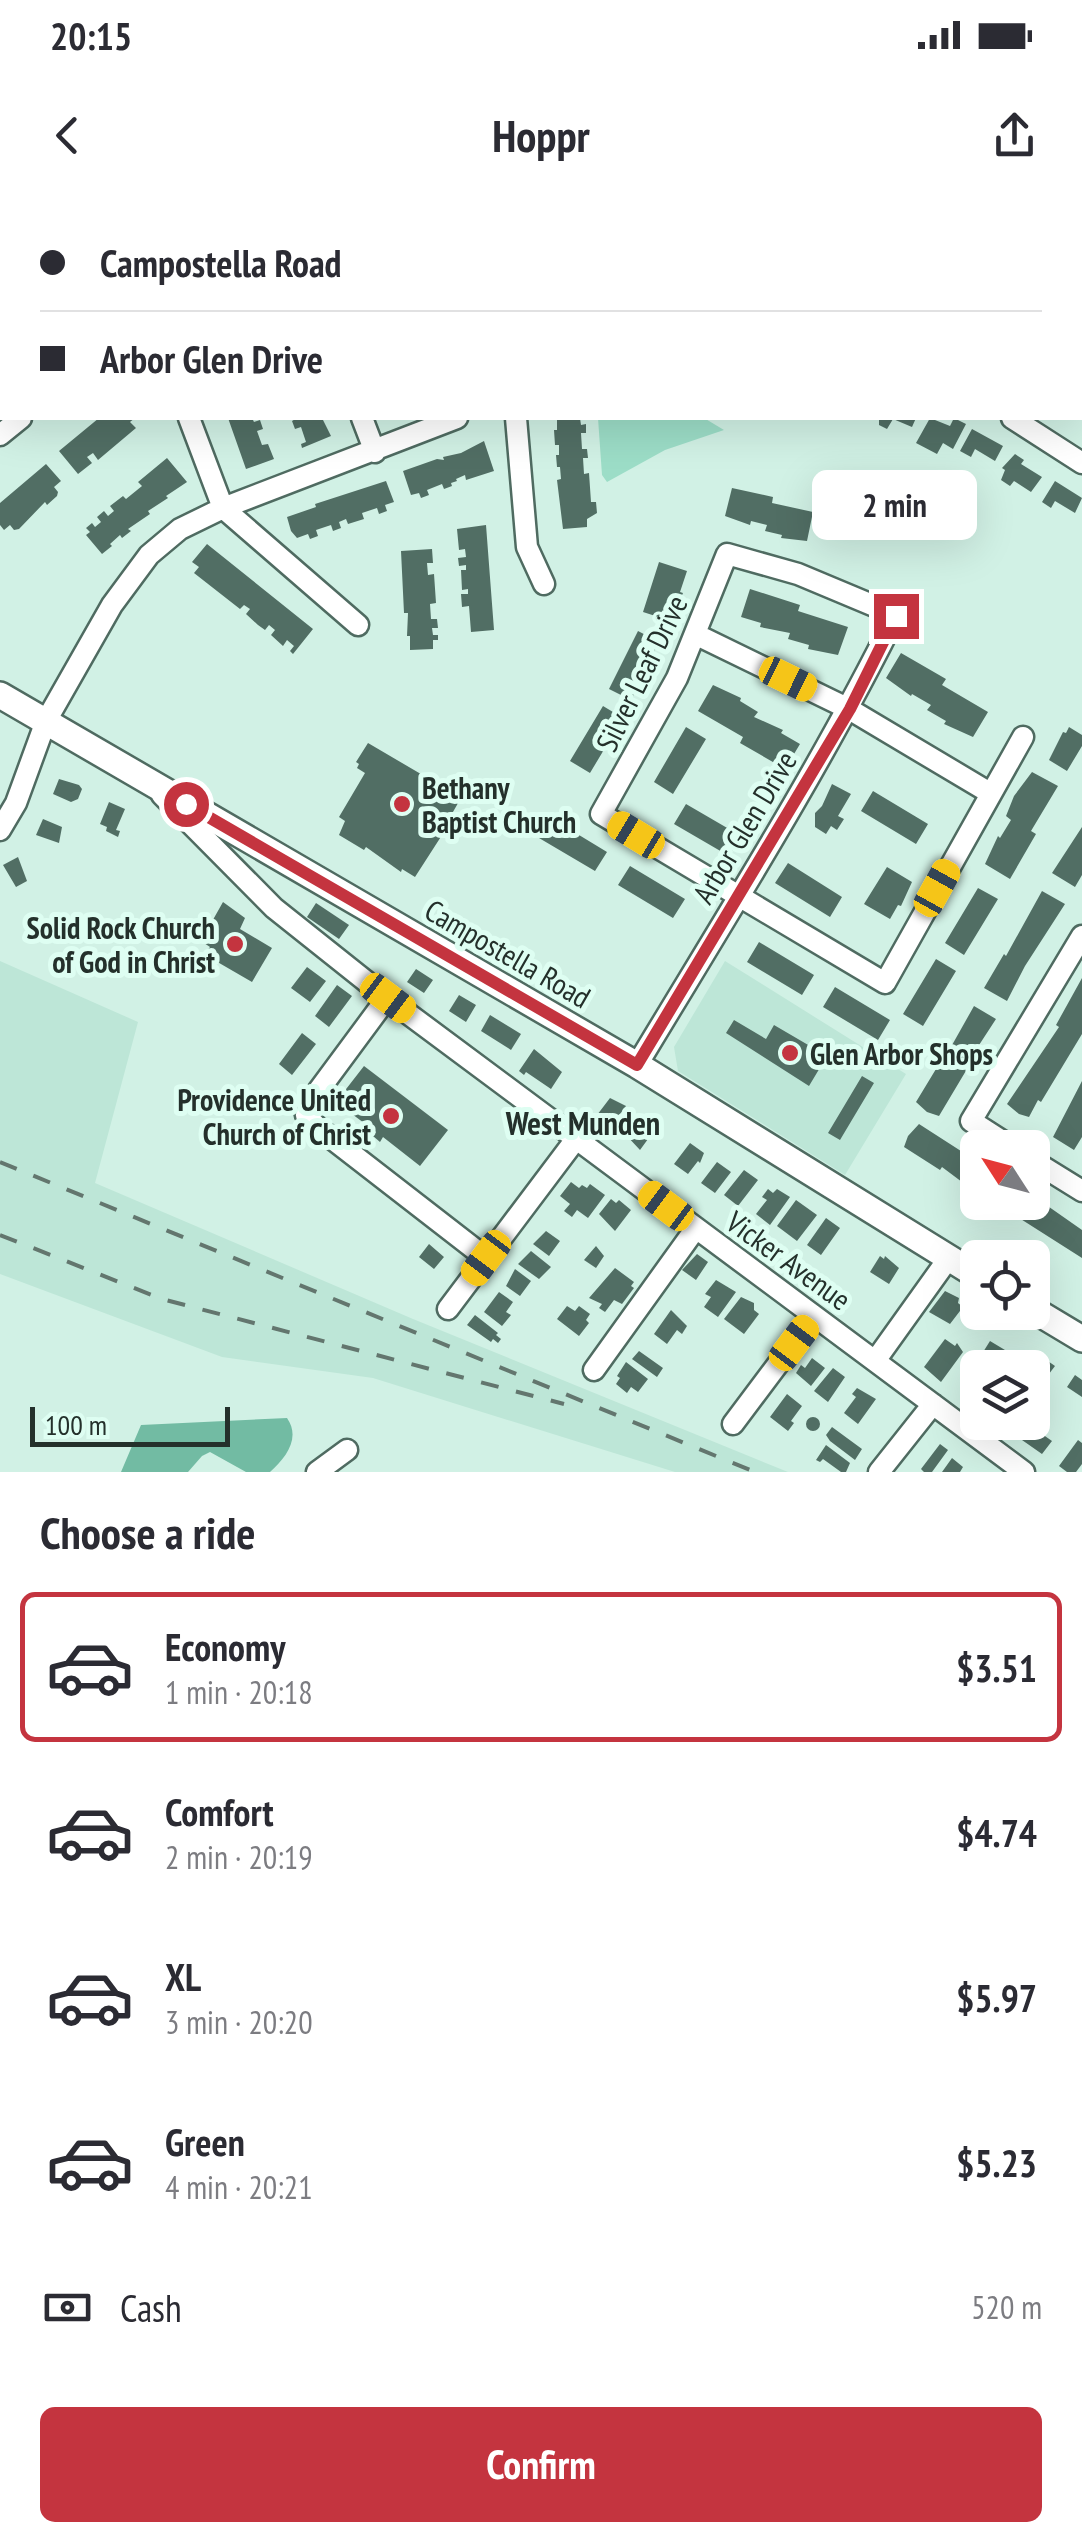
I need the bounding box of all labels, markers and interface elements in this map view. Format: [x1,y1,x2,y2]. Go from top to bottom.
text: 20:15 [50,11,132,60]
text: Hoppr [492,106,590,164]
icon: back [40,108,95,163]
icon: share [987,108,1042,163]
text: Campostella Road [100,238,342,287]
text: Arbor Glen Drive [100,334,323,383]
callout: 2 min [814,471,978,541]
text: 2 min [862,484,927,526]
street label: Silver Leaf Drive [586,588,696,758]
route end [874,594,919,639]
car [754,652,822,706]
street label: Arbor Glen Drive [683,744,805,910]
place label: Bethany Baptist Church [422,768,576,841]
route start [164,782,209,827]
marker: Bethany Baptist Church [391,793,413,815]
car [603,807,669,863]
car [909,854,965,922]
street label: Campostella Road [418,890,598,1016]
place label: Solid Rock Church of God in Christ [26,908,215,981]
marker: Solid Rock Church of God in Christ [224,933,246,955]
car [355,968,421,1028]
place label: Glen Arbor Shops [810,1034,993,1073]
marker: Glen Arbor Shops [779,1042,801,1064]
place label: Providence United Church of Christ [177,1080,371,1153]
district label: West Munden [505,1102,660,1144]
marker: Providence United Church of Christ [380,1105,402,1127]
north arrow [960,1130,1050,1220]
map controls [960,1130,1050,1440]
car [633,1176,699,1236]
street label: Vicker Avenue [718,1201,859,1318]
car [456,1225,516,1291]
button: locate [960,1240,1050,1330]
car [764,1310,824,1376]
button: layers [960,1350,1050,1440]
scale bar [30,1402,230,1446]
text: 100 m [45,1406,107,1443]
text: Choose a ride [40,1503,255,1561]
icon: car [45,1622,135,1712]
text: Economy [165,1622,285,1671]
text: $3.51 [956,1643,1037,1692]
text: 1 min · 20:18 [165,1671,313,1713]
icon: car [45,1787,135,1877]
text: Comfort [165,1787,274,1836]
text: $4.74 [956,1808,1037,1857]
text: 2 min · 20:19 [165,1836,313,1878]
icon: car [45,1952,135,2042]
text: XL [165,1952,201,2001]
text: $5.97 [956,1973,1037,2022]
text: 3 min · 20:20 [165,2001,313,2043]
icon: car [45,2117,135,2207]
text: Green [165,2117,245,2166]
text: $5.23 [956,2138,1037,2187]
text: 4 min · 20:21 [165,2166,313,2208]
icon: cash [40,2280,95,2335]
text: Cash [120,2283,182,2332]
text: 520 m [971,2286,1042,2328]
button: Confirm [40,2407,1042,2522]

